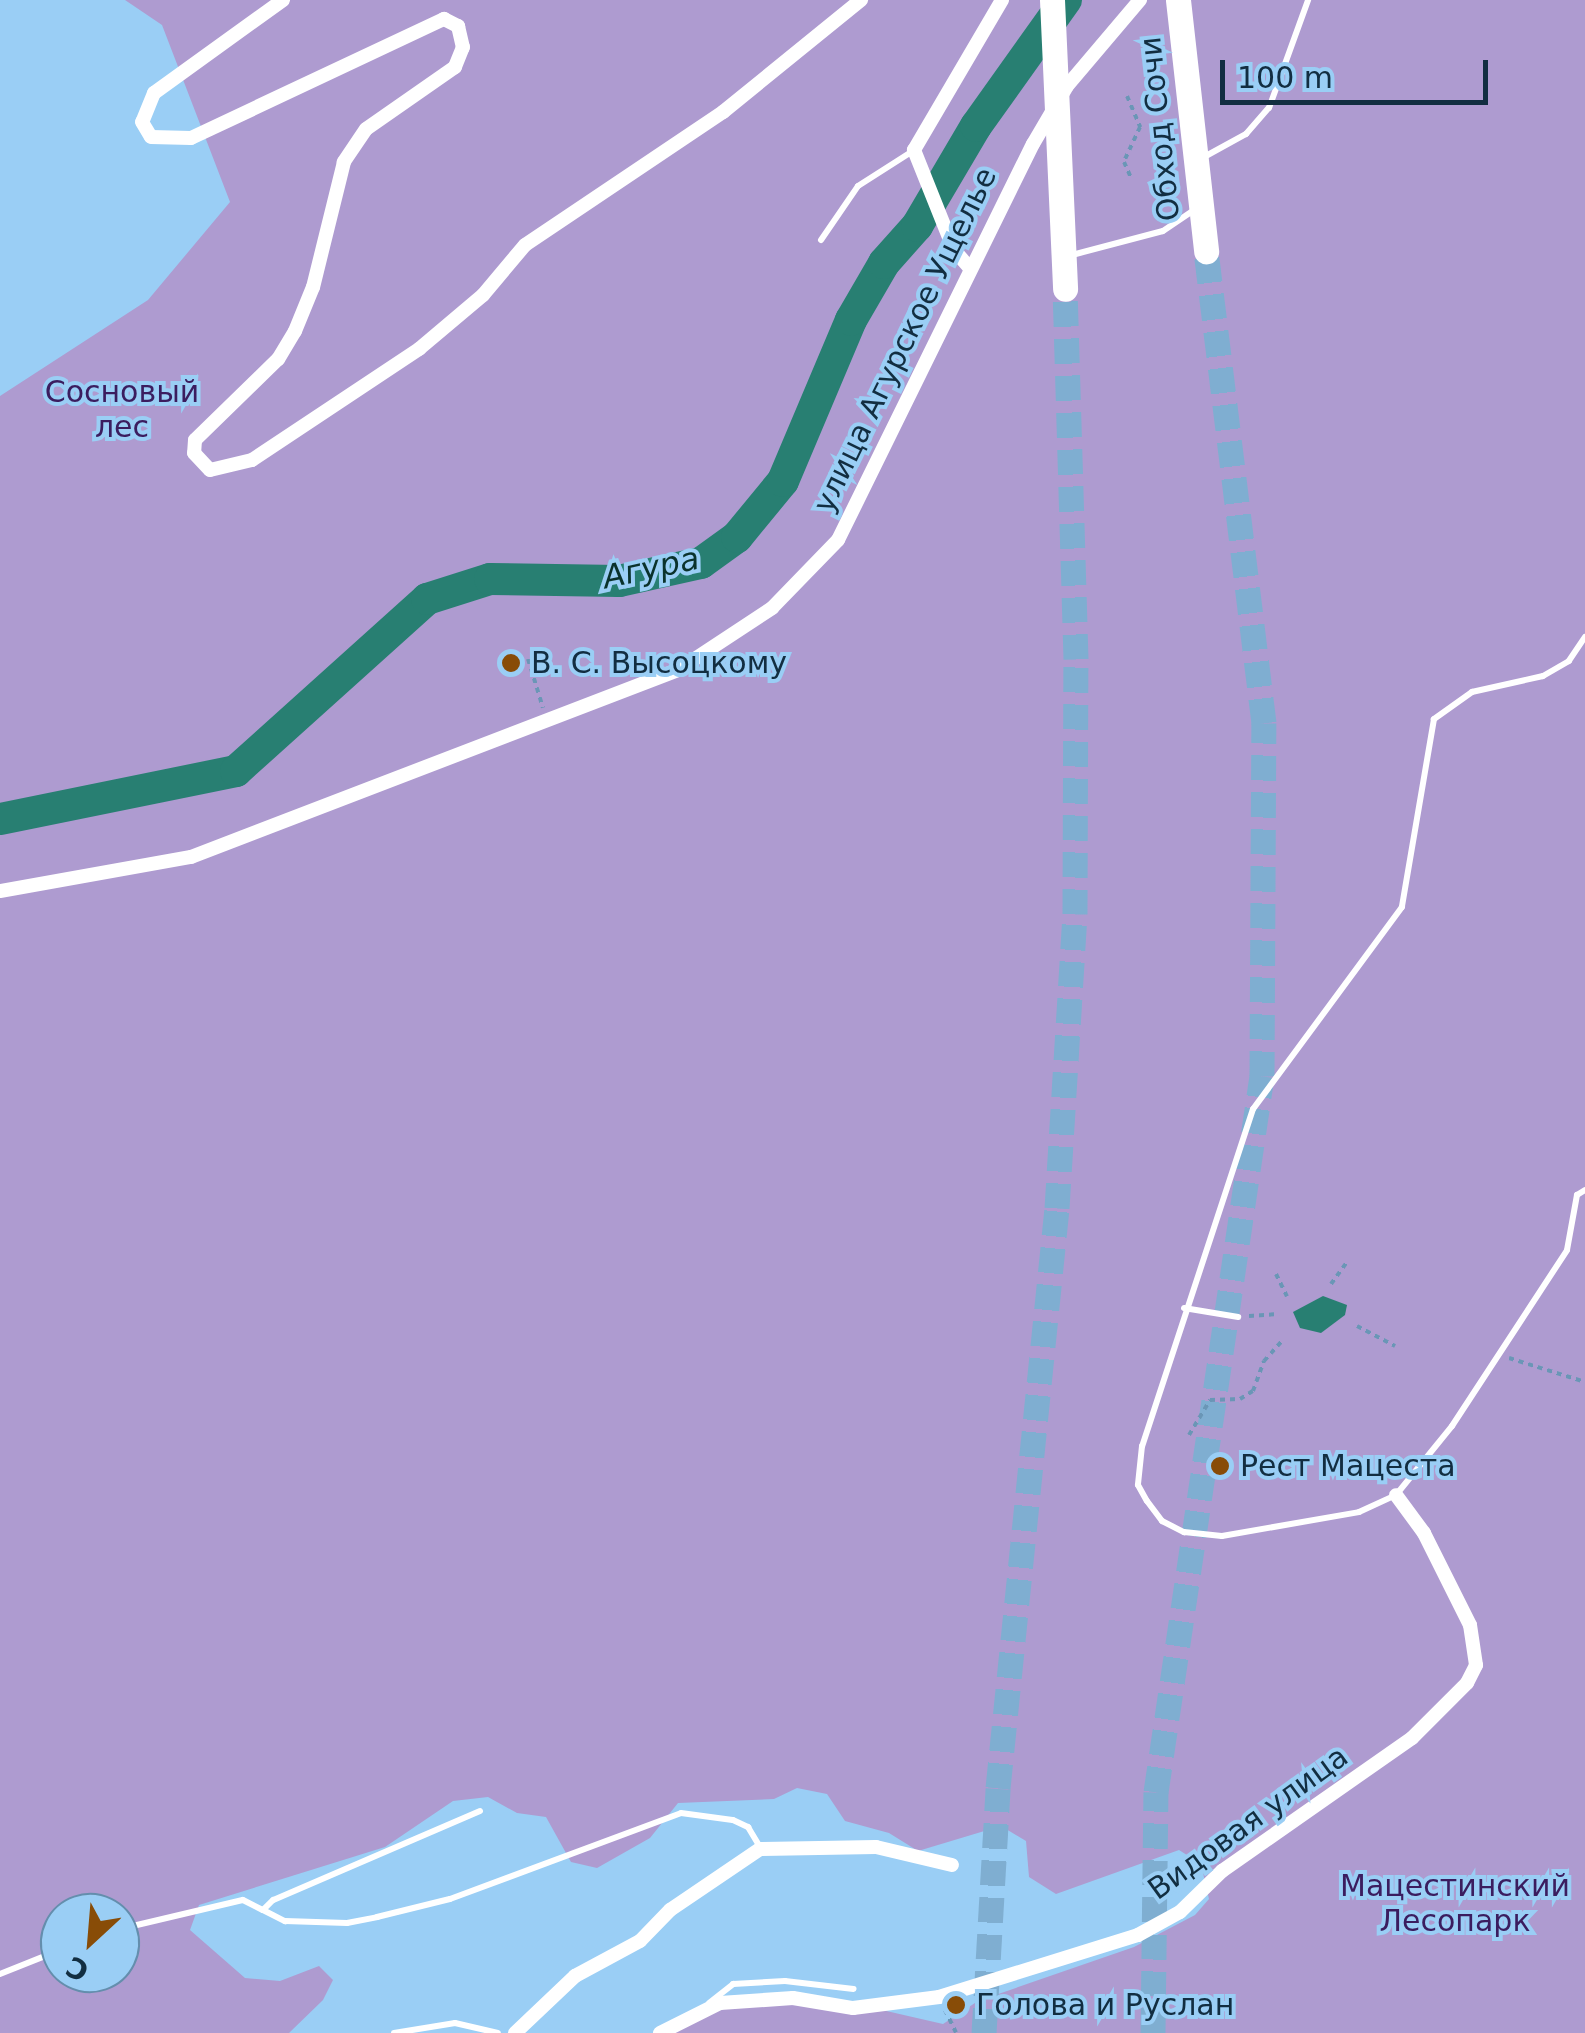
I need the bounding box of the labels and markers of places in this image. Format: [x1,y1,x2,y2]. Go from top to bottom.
place label: В. С. Высоцкому [531,645,787,681]
marker: В. С. Высоцкому [500,652,522,674]
place label: Рест Мацеста [1240,1448,1456,1484]
marker: Рест Мацеста [1209,1455,1231,1477]
place label: Голова и Руслан [976,1987,1234,2023]
marker: Голова и Руслан [945,1994,967,2016]

